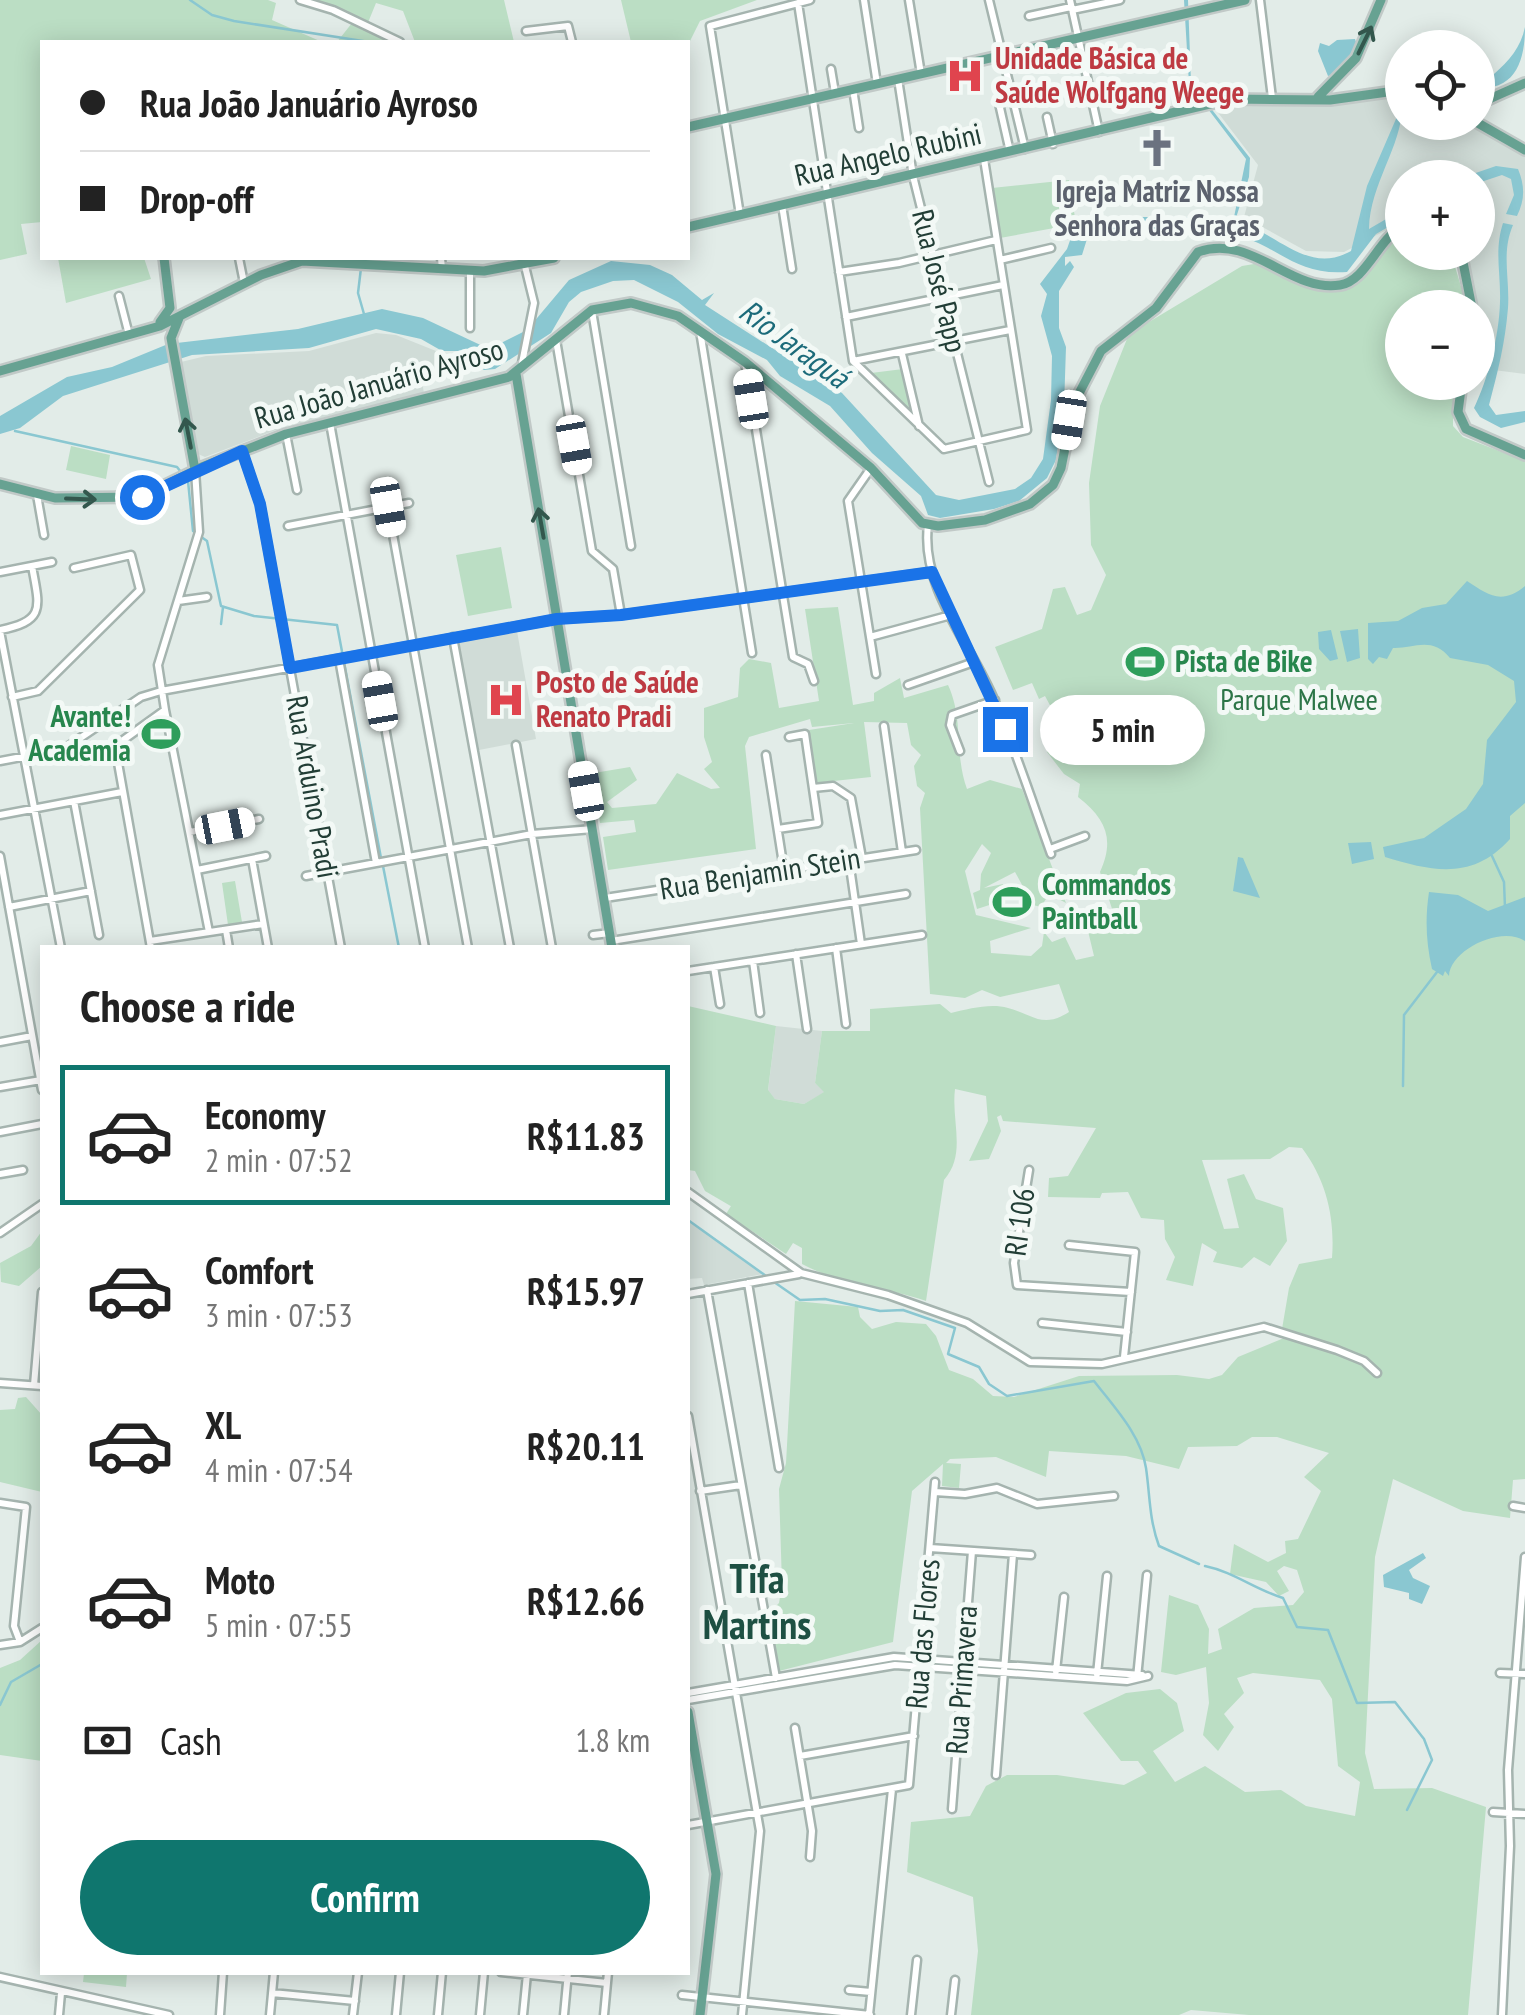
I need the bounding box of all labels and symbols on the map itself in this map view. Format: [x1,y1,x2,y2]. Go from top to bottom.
one-way arrow [1357,25,1376,55]
place label: Unidade Básica de Saúde Wolfgang Weege [995,38,1244,111]
hospital icon: Unidade Básica de Saúde Wolfgang Weege [944,55,986,97]
street label: Rua Angelo Rubini [790,113,985,194]
church icon: Igreja Matriz Nossa Senhora das Graças [1136,127,1178,169]
place label: Igreja Matriz Nossa Senhora das Graças [1054,171,1260,244]
street label: Rua José Papp [904,205,977,356]
water label: Rio Jaraguá [731,289,859,398]
street label: Rua João Januário Ayroso [250,328,507,437]
car [731,367,771,431]
car [1049,388,1089,452]
car [554,413,594,477]
one-way arrow [178,417,197,450]
route start [120,475,165,520]
car [368,475,408,539]
one-way arrow [65,490,97,509]
one-way arrow [531,507,550,540]
sports icon: Pista de Bike [1124,641,1166,683]
place label: Pista de Bike [1175,641,1313,680]
place label: Posto de Saúde Renato Pradi [536,662,699,735]
car [360,669,400,733]
hospital icon: Posto de Saúde Renato Pradi [485,679,527,721]
park label: Parque Malwee [1220,679,1378,718]
street label: Rua Arduino Pradi [278,692,349,881]
callout: 5 min [1040,694,1205,764]
place label: Avante! Academia [27,696,131,769]
route end [983,707,1028,752]
sports icon: Avante! Academia [140,713,182,755]
car [566,759,606,823]
car [193,806,257,846]
street label: Rua Benjamin Stein [657,837,863,908]
place label: Commandos Paintball [1042,864,1171,937]
sports icon: Commandos Paintball [991,881,1033,923]
street label: RI 106 [994,1185,1043,1258]
district label: Tifa Martins [703,1552,811,1650]
street label: Rua das Flores [896,1557,947,1710]
street label: Rua Primavera [936,1604,985,1756]

